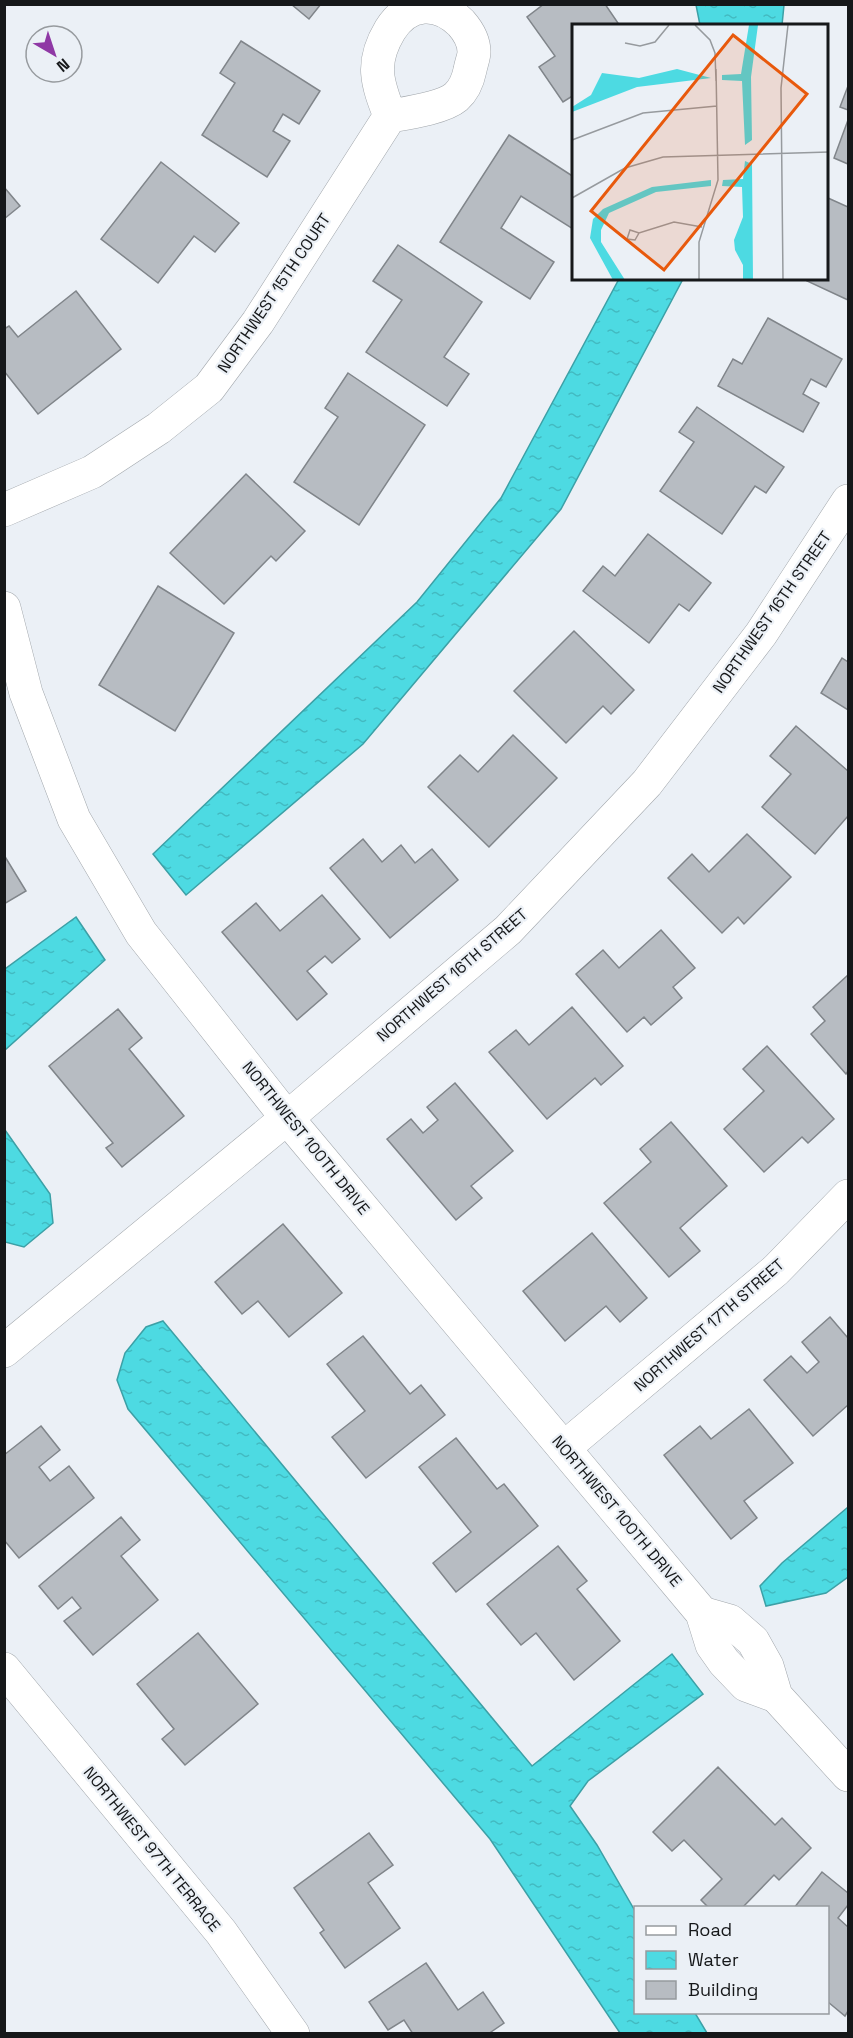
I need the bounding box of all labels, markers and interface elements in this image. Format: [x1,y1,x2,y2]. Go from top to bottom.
north arrow [24,24,84,84]
inset map [572,24,829,280]
text: N [52,54,74,77]
street label: NORTHWEST 15TH COURT [213,209,335,377]
street label: NORTHWEST 16TH STREET [708,527,836,697]
street label: NORTHWEST 16TH STREET [372,904,532,1046]
street label: NORTHWEST 100TH DRIVE [238,1057,374,1219]
street label: NORTHWEST 17TH STREET [629,1254,789,1396]
street label: NORTHWEST 100TH DRIVE [547,1431,687,1591]
street label: NORTHWEST 97TH TERRACE [79,1762,225,1936]
legend [634,1906,829,2014]
text: Road [688,1918,732,1941]
text: Water [688,1948,739,1971]
text: Building [688,1978,758,2001]

